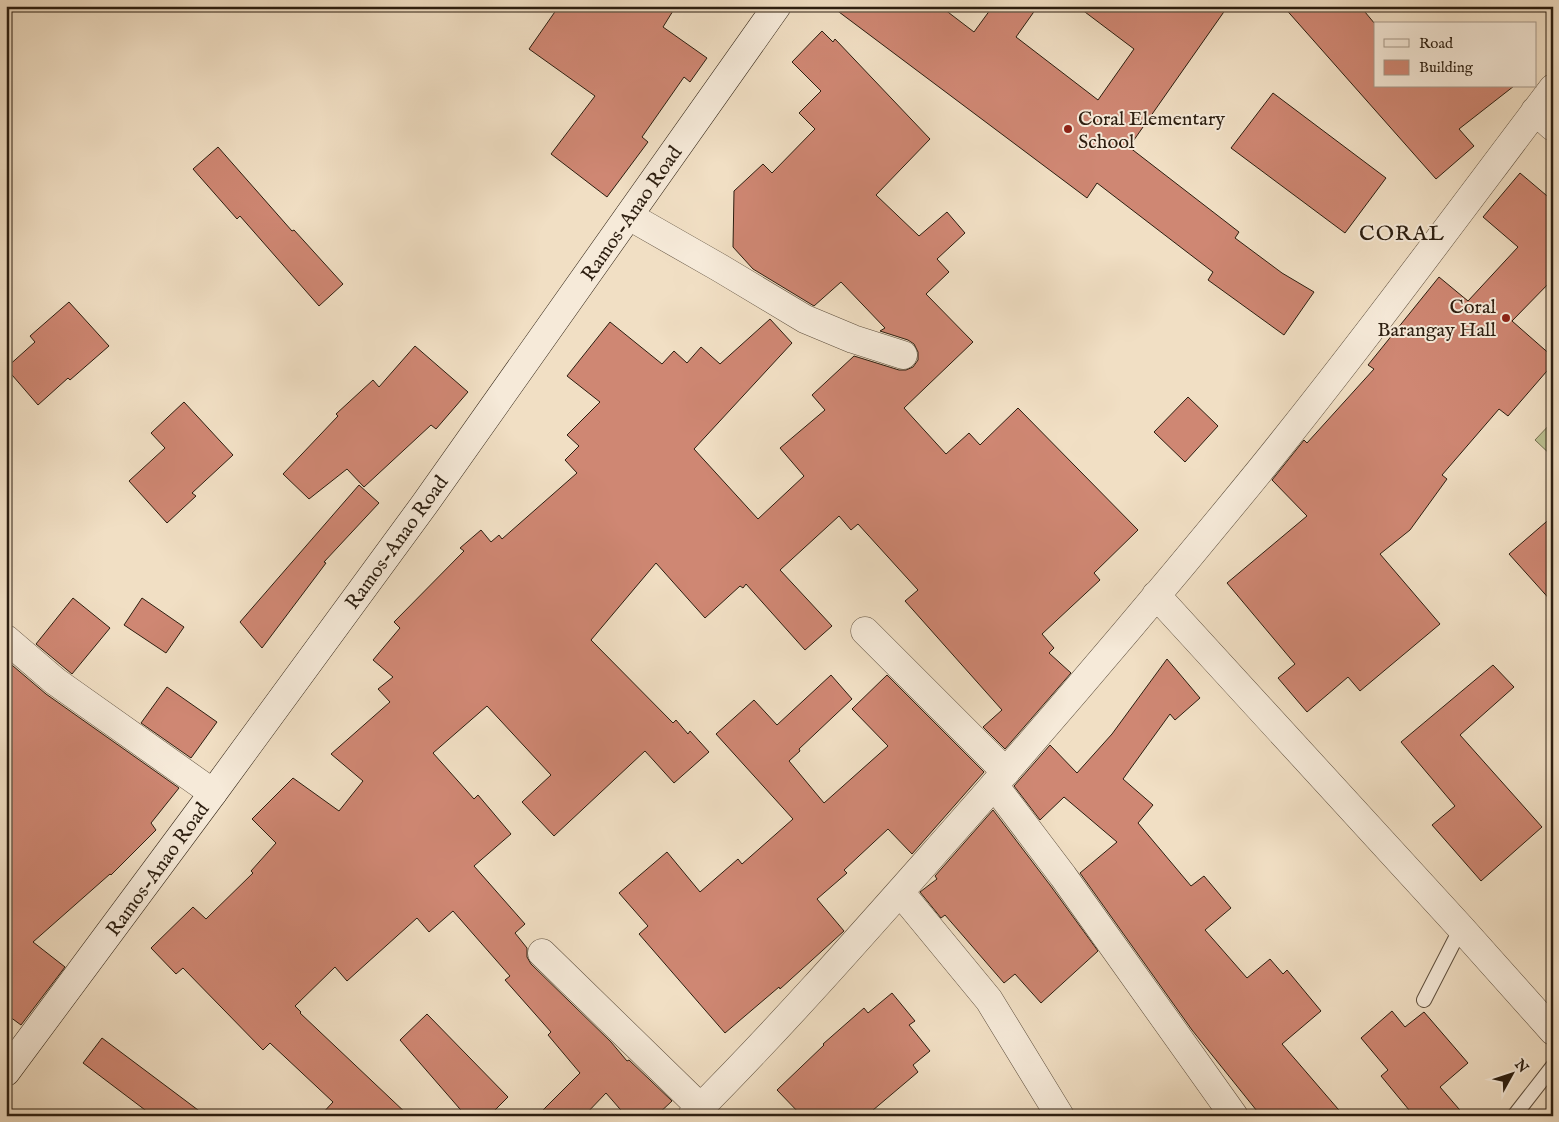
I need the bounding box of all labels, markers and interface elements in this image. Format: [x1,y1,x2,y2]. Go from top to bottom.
legend [1374,22,1536,88]
text: Road [1419,34,1454,53]
text: Building [1419,58,1474,77]
place label: Coral Elementary School [1078,107,1225,155]
marker: Coral Elementary School [1062,123,1074,135]
street label: Ramos-Anao Road [576,141,688,286]
district label: CORAL [1359,220,1445,248]
place label: Coral Barangay Hall [1377,295,1497,343]
marker: Coral Barangay Hall [1500,312,1512,324]
street label: Ramos-Anao Road [340,471,454,615]
street label: Ramos-Anao Road [101,798,215,942]
north arrow [1486,1050,1536,1100]
text: N [1510,1055,1532,1077]

